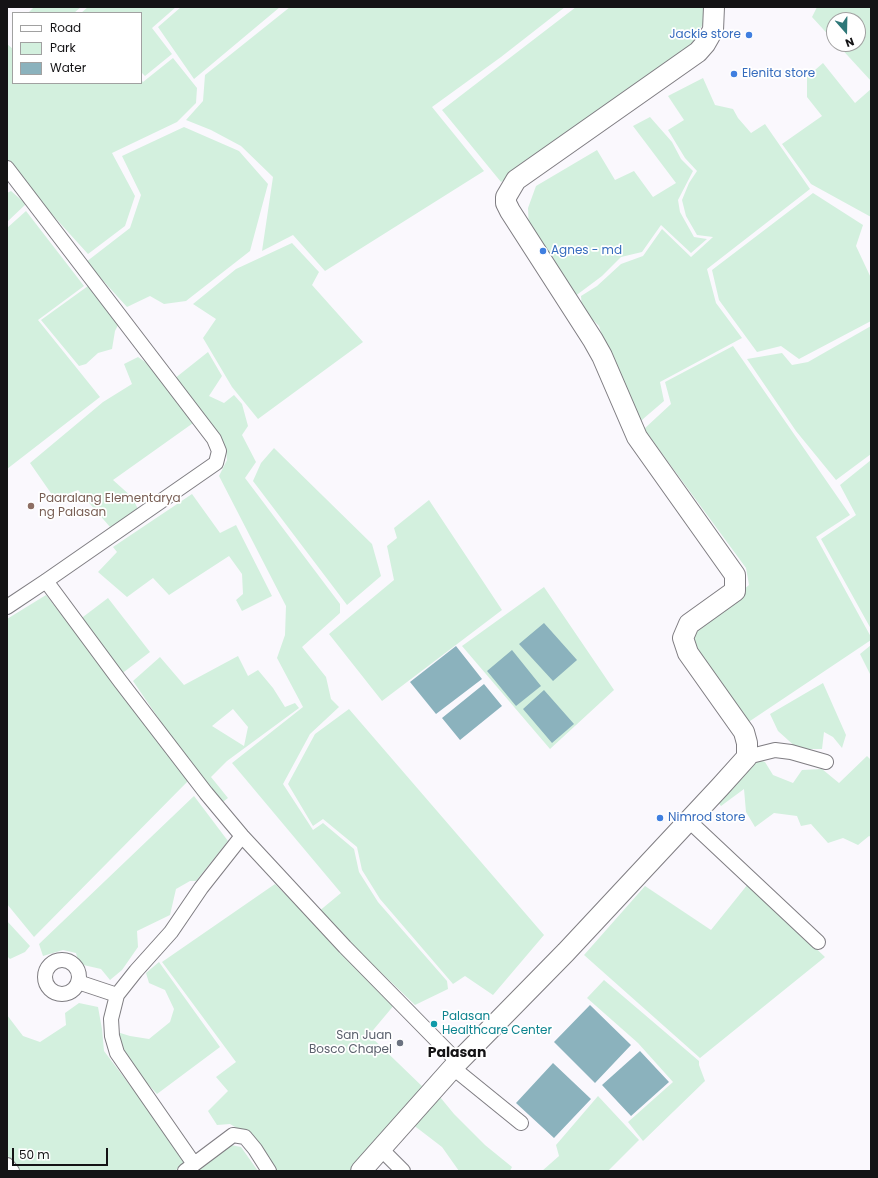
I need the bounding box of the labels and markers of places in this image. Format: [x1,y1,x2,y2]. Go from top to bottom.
place label: Jackie store [669,28,741,42]
marker: Jackie store [744,30,754,40]
place label: Elenita store [742,67,815,81]
marker: Elenita store [729,69,739,79]
place label: Agnes - md [551,244,622,258]
marker: Agnes - md [538,246,548,256]
place label: Paaralang Elementarya ng Palasan [39,492,181,520]
marker: Paaralang Elementarya ng Palasan [26,501,36,511]
place label: Nimrod store [668,811,745,825]
marker: Nimrod store [655,813,665,823]
place label: Palasan Healthcare Center [442,1010,552,1038]
marker: Palasan Healthcare Center [429,1019,439,1029]
place label: San Juan Bosco Chapel [309,1029,392,1057]
marker: San Juan Bosco Chapel [395,1038,405,1048]

